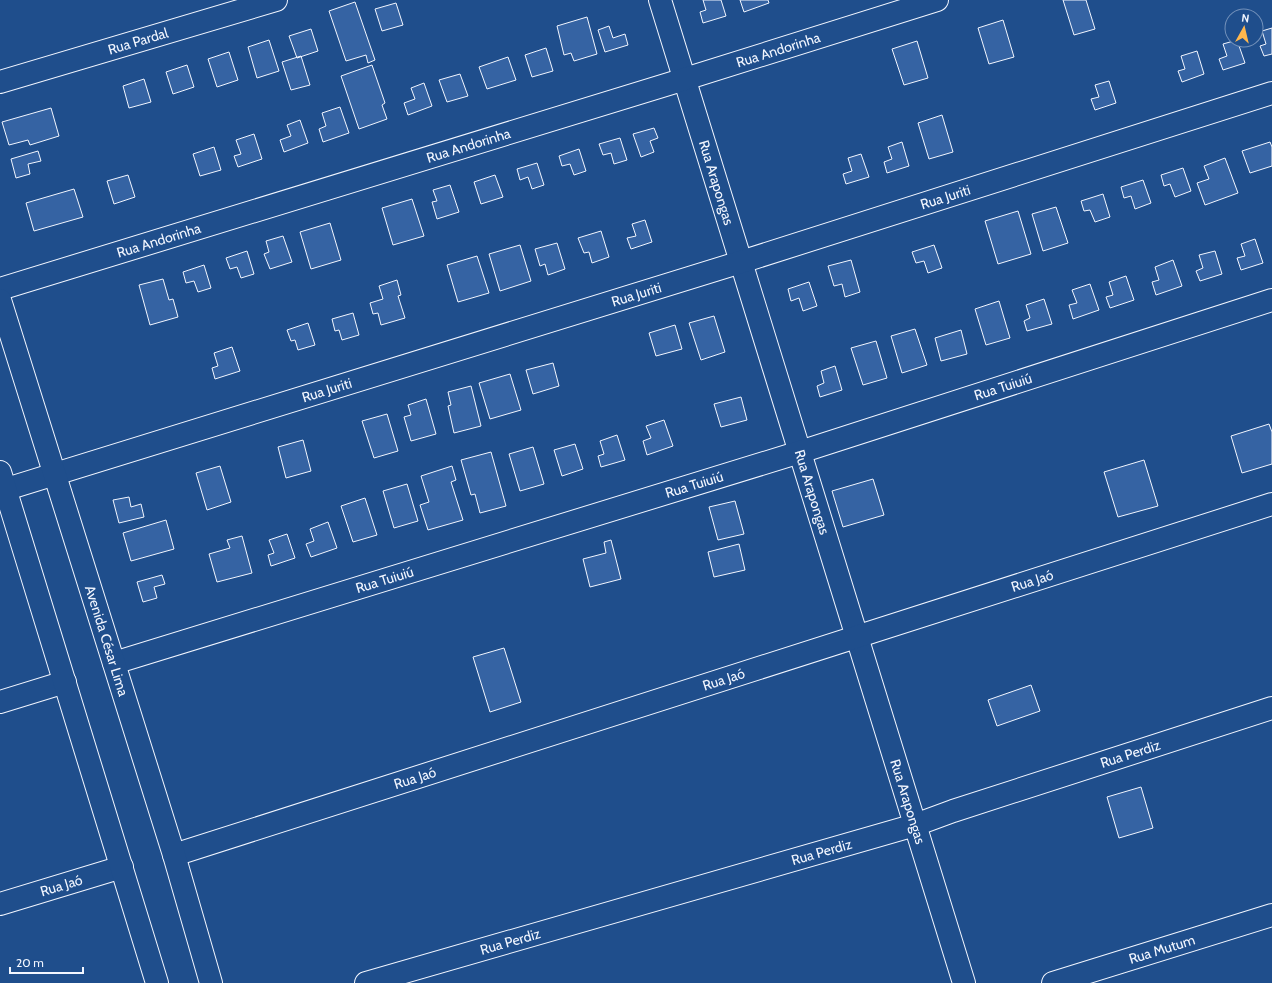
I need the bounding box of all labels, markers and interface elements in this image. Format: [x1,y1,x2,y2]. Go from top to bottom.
north arrow [1224,8,1264,48]
text: N [1241,11,1250,26]
street label: Rua Pardal [106,23,171,58]
street label: Rua Andorinha [734,28,823,71]
street label: Rua Andorinha [424,124,513,167]
street label: Rua Arapongas [695,138,738,227]
street label: Rua Juriti [918,181,973,213]
street label: Rua Andorinha [114,219,203,262]
street label: Rua Juriti [609,278,664,311]
street label: Rua Tuiuiú [972,369,1034,404]
street label: Rua Juriti [300,374,354,406]
street label: Rua Arapongas [791,447,834,537]
street label: Rua Tuiuiú [663,467,725,502]
street label: Rua Tuiuiú [353,562,416,597]
street label: Rua Jaó [1009,565,1056,596]
street label: Avenida César Lima [81,583,133,699]
street label: Rua Jaó [700,664,747,694]
street label: Rua Perdiz [1098,736,1163,772]
street label: Rua Arapongas [886,757,930,846]
street label: Rua Jaó [392,763,439,793]
street label: Rua Perdiz [789,835,854,869]
street label: Rua Jaó [38,870,85,900]
street label: Rua Perdiz [478,924,543,959]
street label: Rua Mutum [1127,930,1197,968]
scale bar [10,949,83,975]
text: 20 m [16,955,44,970]

